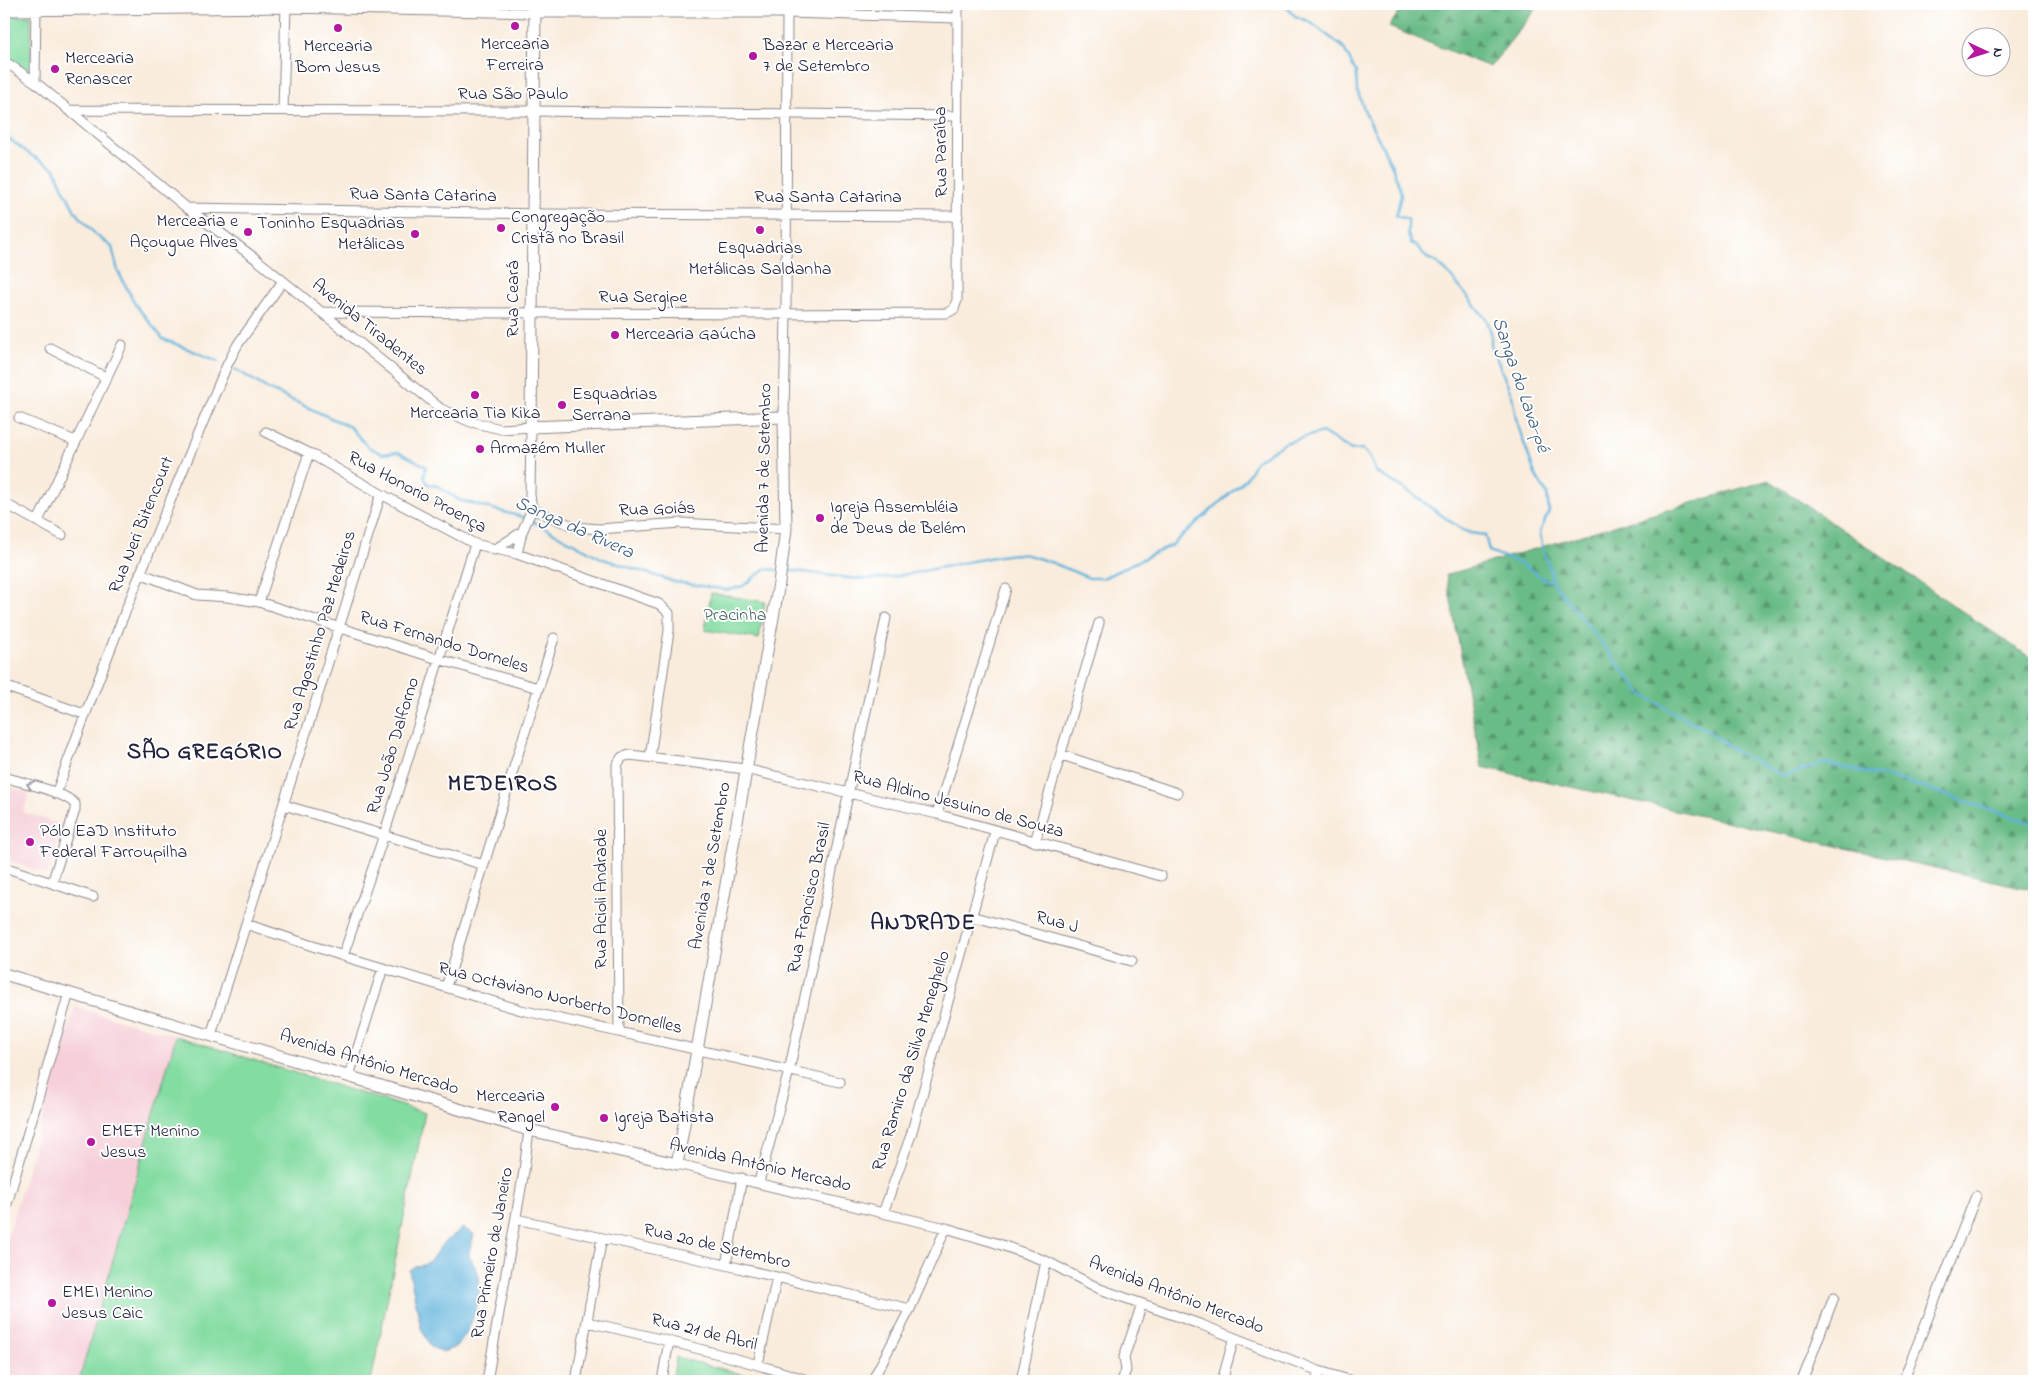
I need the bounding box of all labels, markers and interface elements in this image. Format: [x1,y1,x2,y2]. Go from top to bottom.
marker: Mercearia Ferreira [509,20,521,32]
marker: Mercearia Bom Jesus [332,22,344,34]
north arrow [1960,28,2010,78]
place label: Mercearia Ferreira [481,32,549,79]
place label: Bazar e Mercearia 7 de Setembro [762,33,894,80]
place label: Mercearia Bom Jesus [294,34,381,81]
place label: Mercearia Renascer [65,46,134,93]
text: N [1987,47,2008,58]
marker: Bazar e Mercearia 7 de Setembro [747,50,759,62]
marker: Mercearia Renascer [49,63,61,75]
street label: Rua São Paulo [458,82,568,108]
street label: Rua Paraíba [928,106,956,198]
street label: Rua Santa Catarina [349,182,497,210]
street label: Rua Santa Catarina [754,185,902,211]
place label: Congregação Cristã no Brasil [511,205,624,252]
place label: Mercearia e Açougue Alves [130,209,239,257]
place label: Toninho Esquadrias Metálicas [257,211,405,258]
marker: Congregação Cristã no Brasil [495,222,507,234]
marker: Esquadrias Metálicas Saldanha [754,224,766,236]
marker: Mercearia e Açougue Alves [242,226,254,238]
marker: Toninho Esquadrias Metálicas [409,228,421,240]
place label: Esquadrias Metálicas Saldanha [688,236,832,283]
street label: Rua Ceará [501,261,527,337]
street label: Avenida Tiradentes [306,273,432,383]
street label: Rua Sergipe [599,285,688,312]
water label: Sanga do Lava-pé [1483,314,1556,458]
place label: Mercearia Gaúcha [625,322,756,348]
marker: Mercearia Gaúcha [609,329,621,341]
place label: Esquadrias Serrana [572,382,657,429]
street label: Avenida 7 de Setembro [751,383,779,553]
marker: Mercearia Tia Kika [469,389,481,401]
marker: Esquadrias Serrana [556,399,568,411]
place label: Mercearia Tia Kika [410,401,540,427]
place label: Armazém Muller [490,436,606,462]
marker: Armazém Muller [474,443,486,455]
street label: Rua Honorio Proença [343,445,491,541]
street label: Rua Neri Bitencourt [103,453,181,597]
water label: Sanga da Rivera [510,490,638,567]
place label: Igreja Assembléia de Deus de Belém [830,495,966,542]
street label: Rua Goiás [618,496,696,524]
marker: Igreja Assembléia de Deus de Belém [814,512,826,524]
street label: Rua Agostinho Paz Medeiros [278,528,365,735]
park label: Pracinha [703,603,767,629]
street label: Rua Fernando Dorneles [356,605,532,681]
street label: Rua João Dalforno [361,674,427,818]
district label: SÃO GREGÓRIO [127,737,283,769]
street label: Rua Aldino Jesuino de Souza [849,764,1067,846]
district label: MEDEIROS [448,769,558,801]
street label: Avenida 7 de Setembro [683,780,739,952]
one-way arrow [26,781,35,791]
place label: Pólo EaD Instituto Federal Farroupilha [39,819,187,866]
street label: Rua Francisco Brasil [781,820,839,976]
street label: Rua Acioli Andrade [589,828,615,969]
marker: Pólo EaD Instituto Federal Farroupilha [24,836,36,848]
street label: Rua J [1033,905,1081,941]
district label: ANDRADE [870,908,976,940]
street label: Rua Ramiro da Silva Meneghello [866,948,959,1175]
street label: Rua Octaviano Norberto Dornelles [435,956,685,1042]
street label: Avenida Antônio Mercado [276,1023,462,1103]
place label: Mercearia Rangel [476,1084,545,1132]
marker: Mercearia Rangel [549,1101,561,1113]
place label: Igreja Batista [614,1105,714,1132]
marker: Igreja Batista [598,1112,610,1124]
place label: EMEF Menino Jesus [101,1119,199,1166]
street label: Avenida Antônio Mercado [666,1132,854,1200]
marker: EMEF Menino Jesus [85,1136,97,1148]
street label: Rua Primeiro de Janeiro [465,1165,521,1341]
street label: Rua 20 de Setembro [641,1217,793,1277]
street label: Avenida Antônio Mercado [1084,1250,1268,1342]
place label: EMEI Menino Jesus Caic [62,1280,153,1327]
marker: EMEI Menino Jesus Caic [46,1297,58,1309]
street label: Rua 21 de Abril [648,1307,760,1359]

